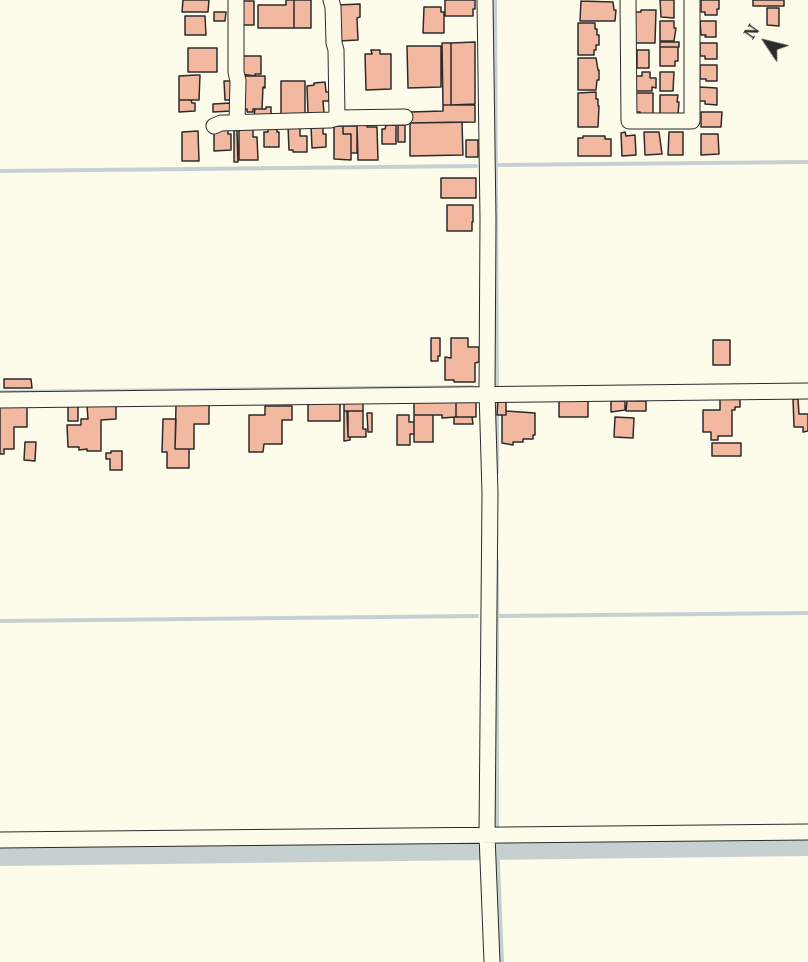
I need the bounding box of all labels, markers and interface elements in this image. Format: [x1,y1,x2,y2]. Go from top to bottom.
north arrow [736,12,796,72]
text: N [739,21,763,43]

